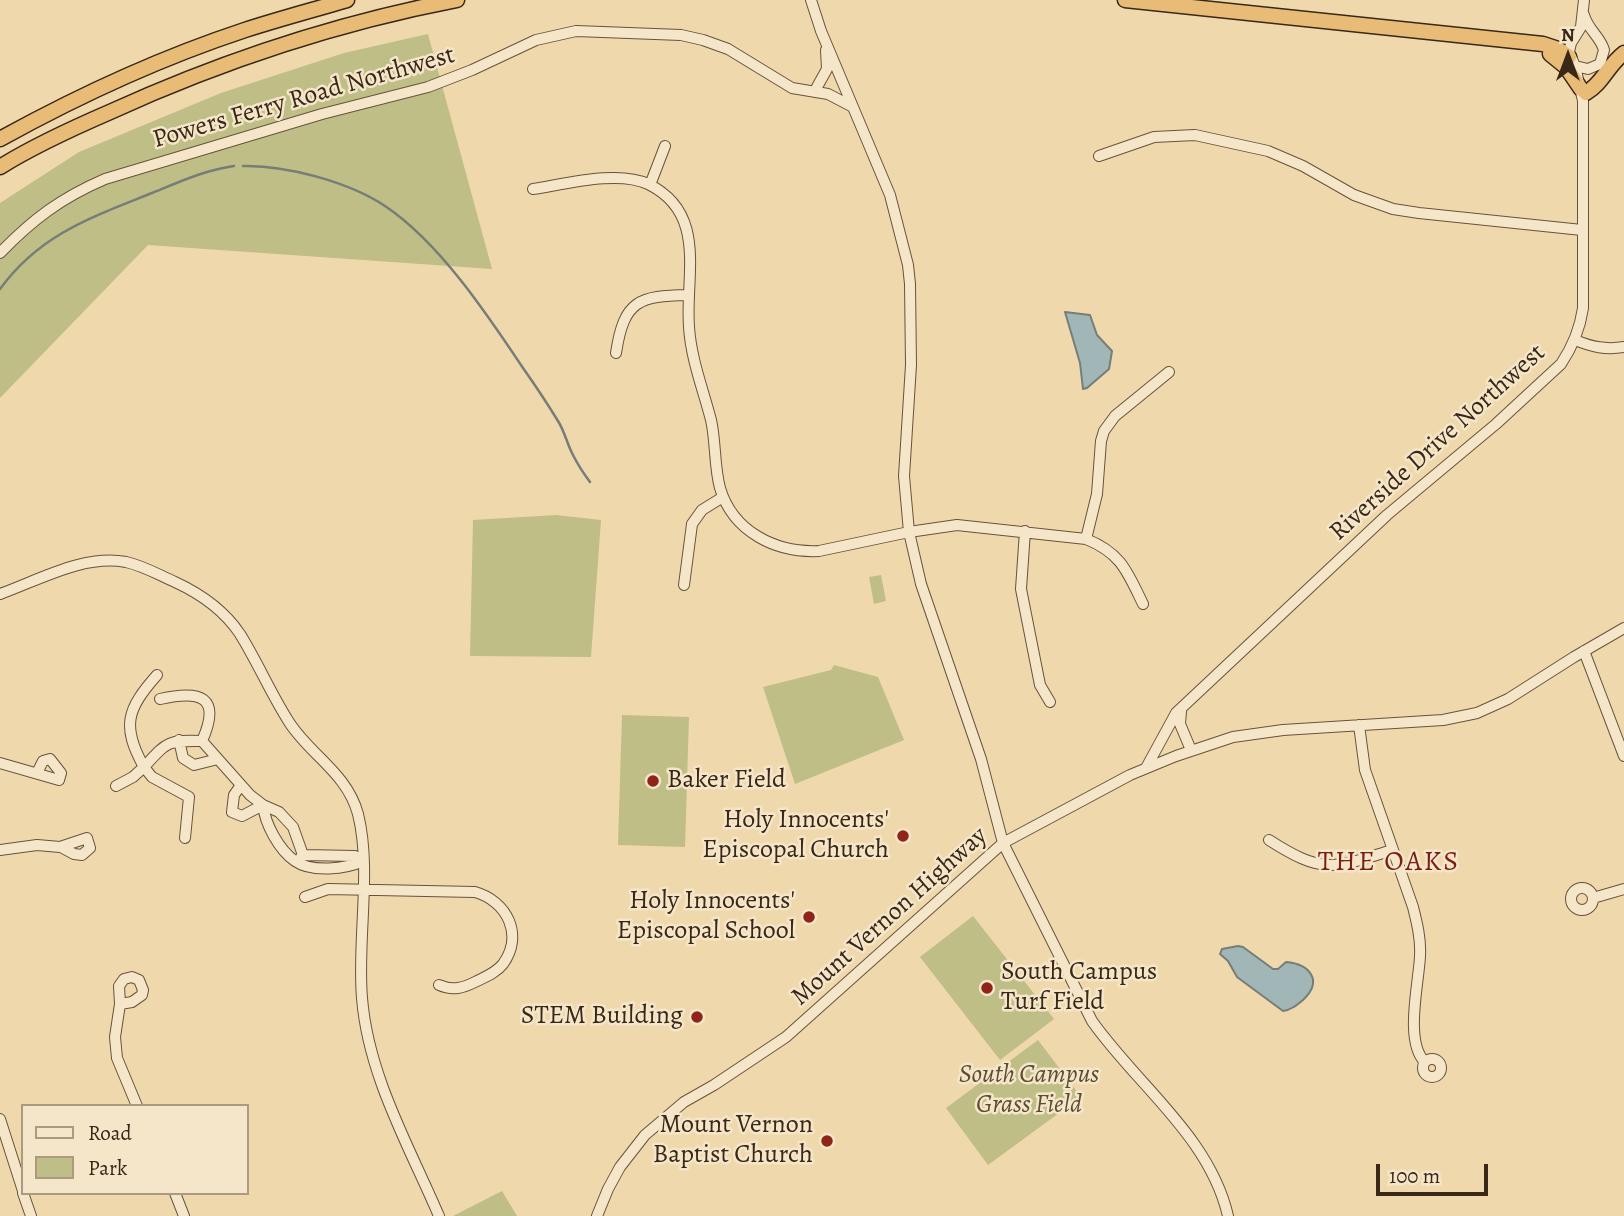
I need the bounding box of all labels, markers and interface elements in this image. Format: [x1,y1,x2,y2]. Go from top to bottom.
north arrow [1533,21,1603,91]
text: N [1561,22,1575,48]
street label: Powers Ferry Road Northwest [149,40,459,156]
street label: Riverside Drive Northwest [1324,338,1552,548]
place label: Baker Field [667,765,786,797]
marker: Baker Field [645,773,661,789]
place label: Holy Innocents' Episcopal Church [702,805,889,866]
street label: Mount Vernon Highway [786,821,994,1013]
marker: Holy Innocents' Episcopal Church [895,828,911,844]
district label: THE OAKS [1319,846,1459,880]
place label: Holy Innocents' Episcopal School [617,886,795,948]
marker: Holy Innocents' Episcopal School [801,909,817,925]
place label: South Campus Turf Field [1001,957,1157,1018]
marker: South Campus Turf Field [979,980,995,996]
place label: STEM Building [521,1001,683,1033]
marker: STEM Building [689,1009,705,1025]
park label: South Campus Grass Field [959,1060,1099,1122]
legend [21,1104,248,1195]
place label: Mount Vernon Baptist Church [653,1110,813,1172]
text: Road [88,1119,132,1147]
marker: Mount Vernon Baptist Church [819,1133,835,1149]
scale bar [1379,1150,1491,1194]
text: Park [88,1154,127,1182]
text: 100 m [1389,1162,1440,1190]

